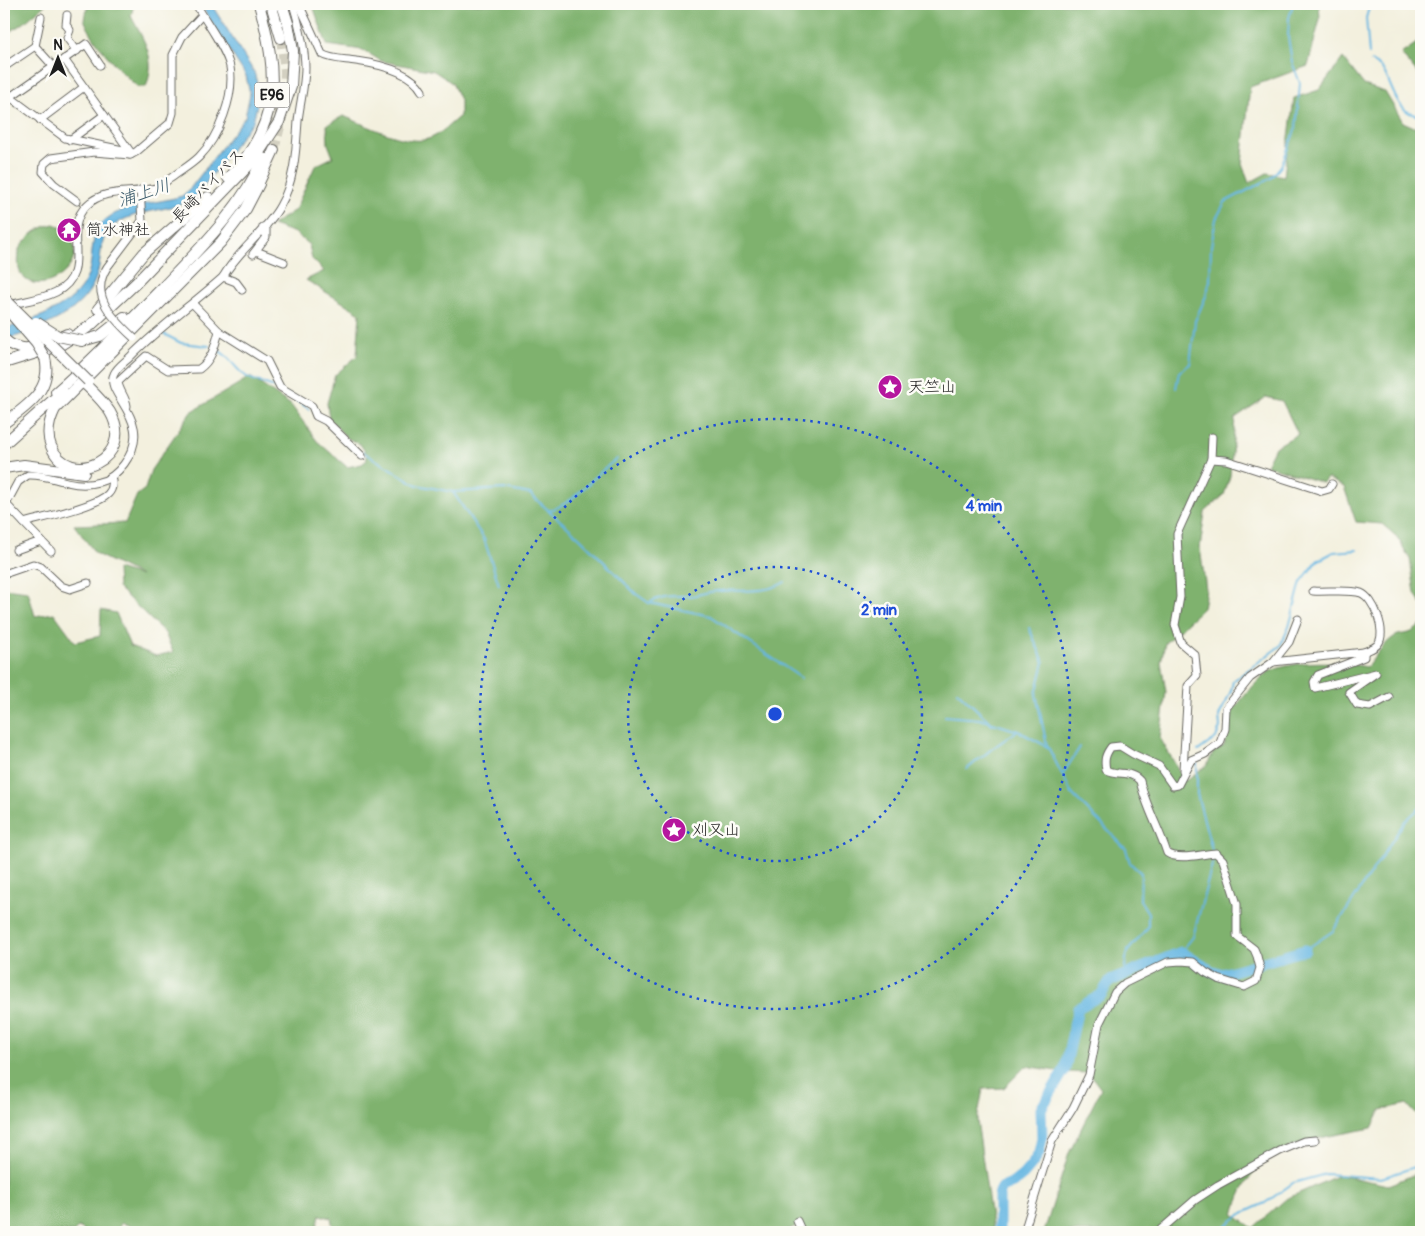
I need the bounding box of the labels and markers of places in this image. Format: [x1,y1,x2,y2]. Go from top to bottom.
temple icon: 筒水神社 [56,217,82,243]
place label: 筒水神社 [86,220,150,240]
place icon: 天竺山 [877,374,903,400]
place label: 天竺山 [908,377,956,397]
centre of rings [766,705,784,723]
place icon: 刈又山 [661,817,687,843]
place label: 刈又山 [692,820,740,840]

